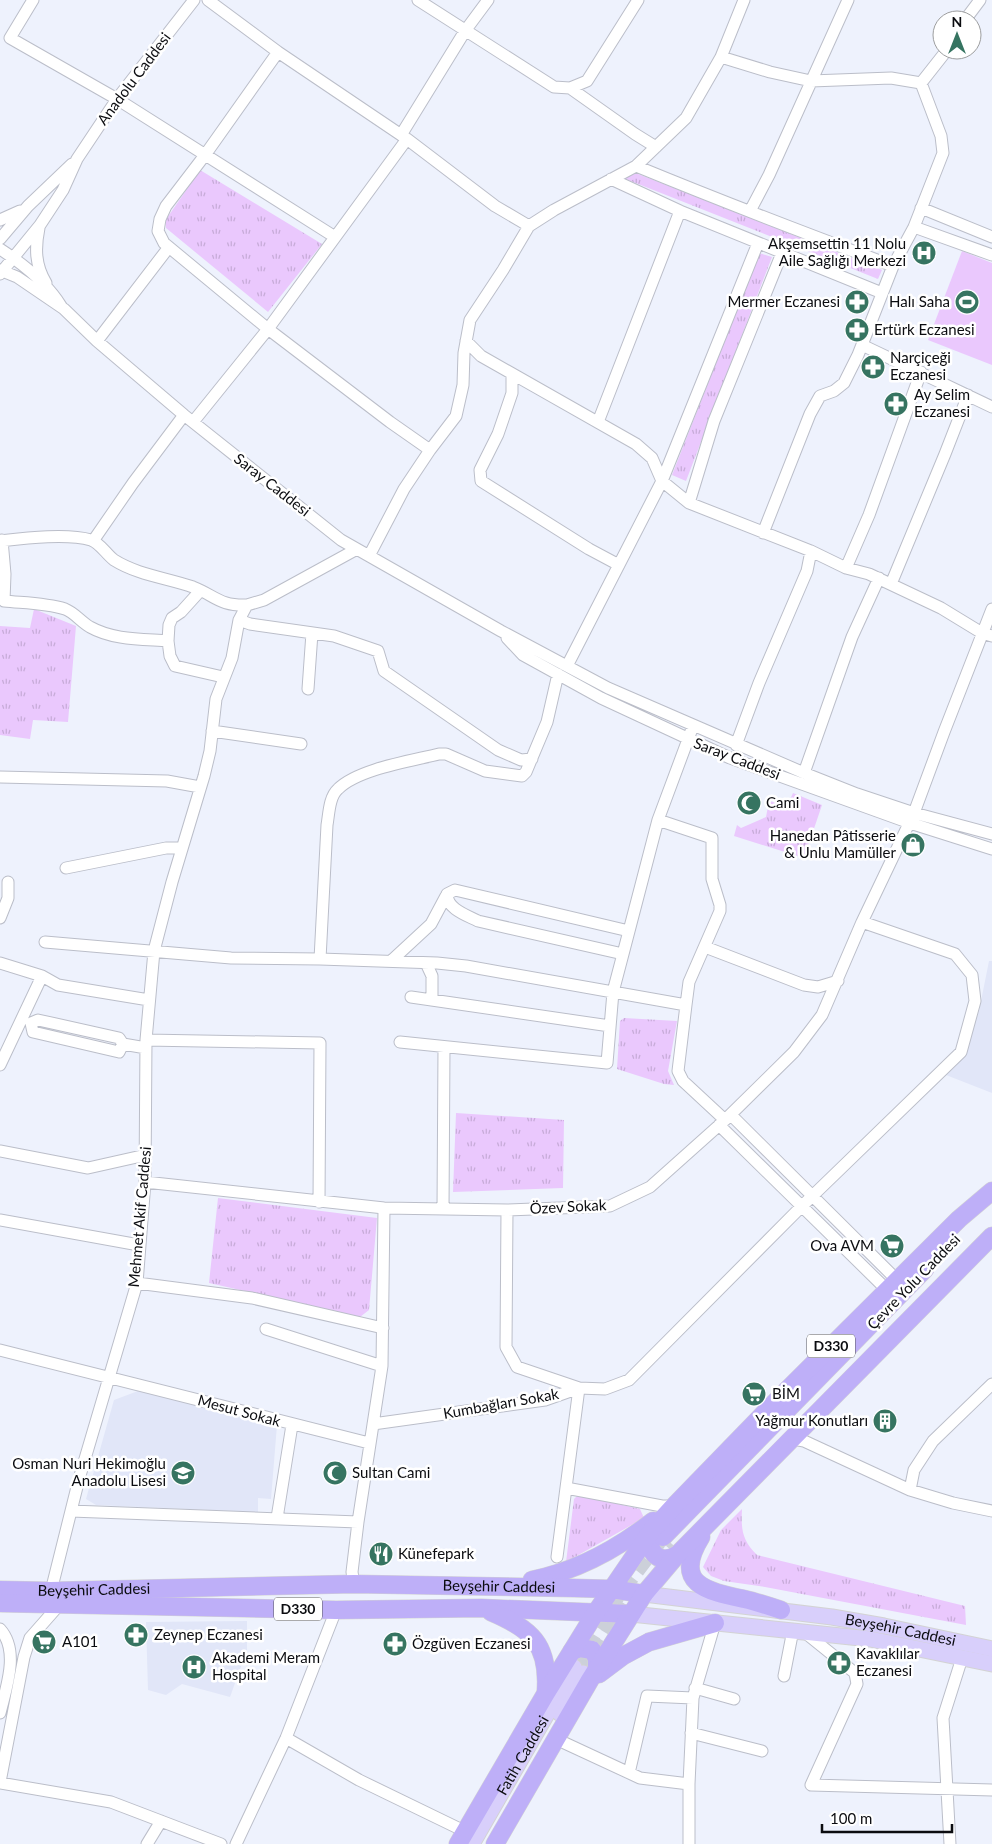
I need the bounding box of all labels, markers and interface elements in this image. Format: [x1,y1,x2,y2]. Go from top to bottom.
north arrow [932,10,982,60]
text: N [952,13,962,30]
street label: Anadolu Caddesi [93,29,174,128]
place label: Akşemsettin 11 Nolu Aile Sağlığı Merkezi [768,234,906,269]
hospital icon: Akşemsettin 11 Nolu Aile Sağlığı Merkezi [911,240,937,266]
pharmacy icon: Mermer Eczanesi [844,289,870,315]
sports icon: Halı Saha [954,289,980,315]
place label: Mermer Eczanesi [728,292,840,310]
place label: Halı Saha [889,292,950,310]
pharmacy icon: Ertürk Eczanesi [844,317,870,343]
place label: Ertürk Eczanesi [874,320,975,338]
place label: Narçiçeği Eczanesi [890,348,951,383]
pharmacy icon: Narçiçeği Eczanesi [860,354,886,380]
place label: Ay Selim Eczanesi [914,385,970,420]
pharmacy icon: Ay Selim Eczanesi [883,391,909,417]
street label: Saray Caddesi [231,449,314,520]
street label: Saray Caddesi [691,733,783,783]
mosque icon: Cami [736,790,762,816]
place label: Cami [766,793,799,811]
place label: Hanedan Pâtisserie & Unlu Mamüller [770,826,897,861]
shop icon: Hanedan Pâtisserie & Unlu Mamüller [900,832,926,858]
street label: Mehmet Akif Caddesi [124,1146,154,1288]
street label: Özev Sokak [529,1195,607,1217]
street label: Çevre Yolu Caddesi [863,1230,964,1333]
supermarket icon: Ova AVM [879,1233,905,1259]
place label: Ova AVM [810,1236,874,1254]
road number: D330 [807,1334,855,1358]
supermarket icon: BİM [741,1381,767,1407]
street label: Kumbağları Sokak [442,1384,560,1422]
place label: BİM [772,1384,800,1402]
street label: Mesut Sokak [196,1390,283,1430]
building icon: Yağmur Konutları [872,1408,898,1434]
place label: Yağmur Konutları [755,1411,868,1429]
place label: Osman Nuri Hekimoğlu Anadolu Lisesi [12,1454,166,1489]
school or university icon: Osman Nuri Hekimoğlu Anadolu Lisesi [170,1460,196,1486]
mosque icon: Sultan Cami [322,1460,348,1486]
place label: Sultan Cami [352,1463,430,1481]
restaurant icon: Künefepark [368,1541,394,1567]
place label: Künefepark [398,1544,474,1562]
street label: Beyşehir Caddesi [442,1576,555,1596]
street label: Beyşehir Caddesi [37,1579,150,1599]
road number: D330 [274,1598,322,1620]
street label: Beyşehir Caddesi [844,1609,958,1649]
pharmacy icon: Zeynep Eczanesi [123,1622,149,1648]
place label: Zeynep Eczanesi [154,1625,263,1643]
supermarket icon: A101 [31,1629,57,1655]
pharmacy icon: Özgüven Eczanesi [382,1631,408,1657]
place label: A101 [62,1632,98,1650]
place label: Özgüven Eczanesi [412,1634,531,1652]
place label: Kavaklılar Eczanesi [856,1644,920,1679]
place label: Akademi Meram Hospital [212,1648,320,1683]
pharmacy icon: Kavaklılar Eczanesi [826,1650,852,1676]
hospital icon: Akademi Meram Hospital [181,1654,207,1680]
street label: Fatih Caddesi [492,1712,552,1798]
scale bar [822,1802,952,1834]
text: 100 m [830,1809,872,1827]

